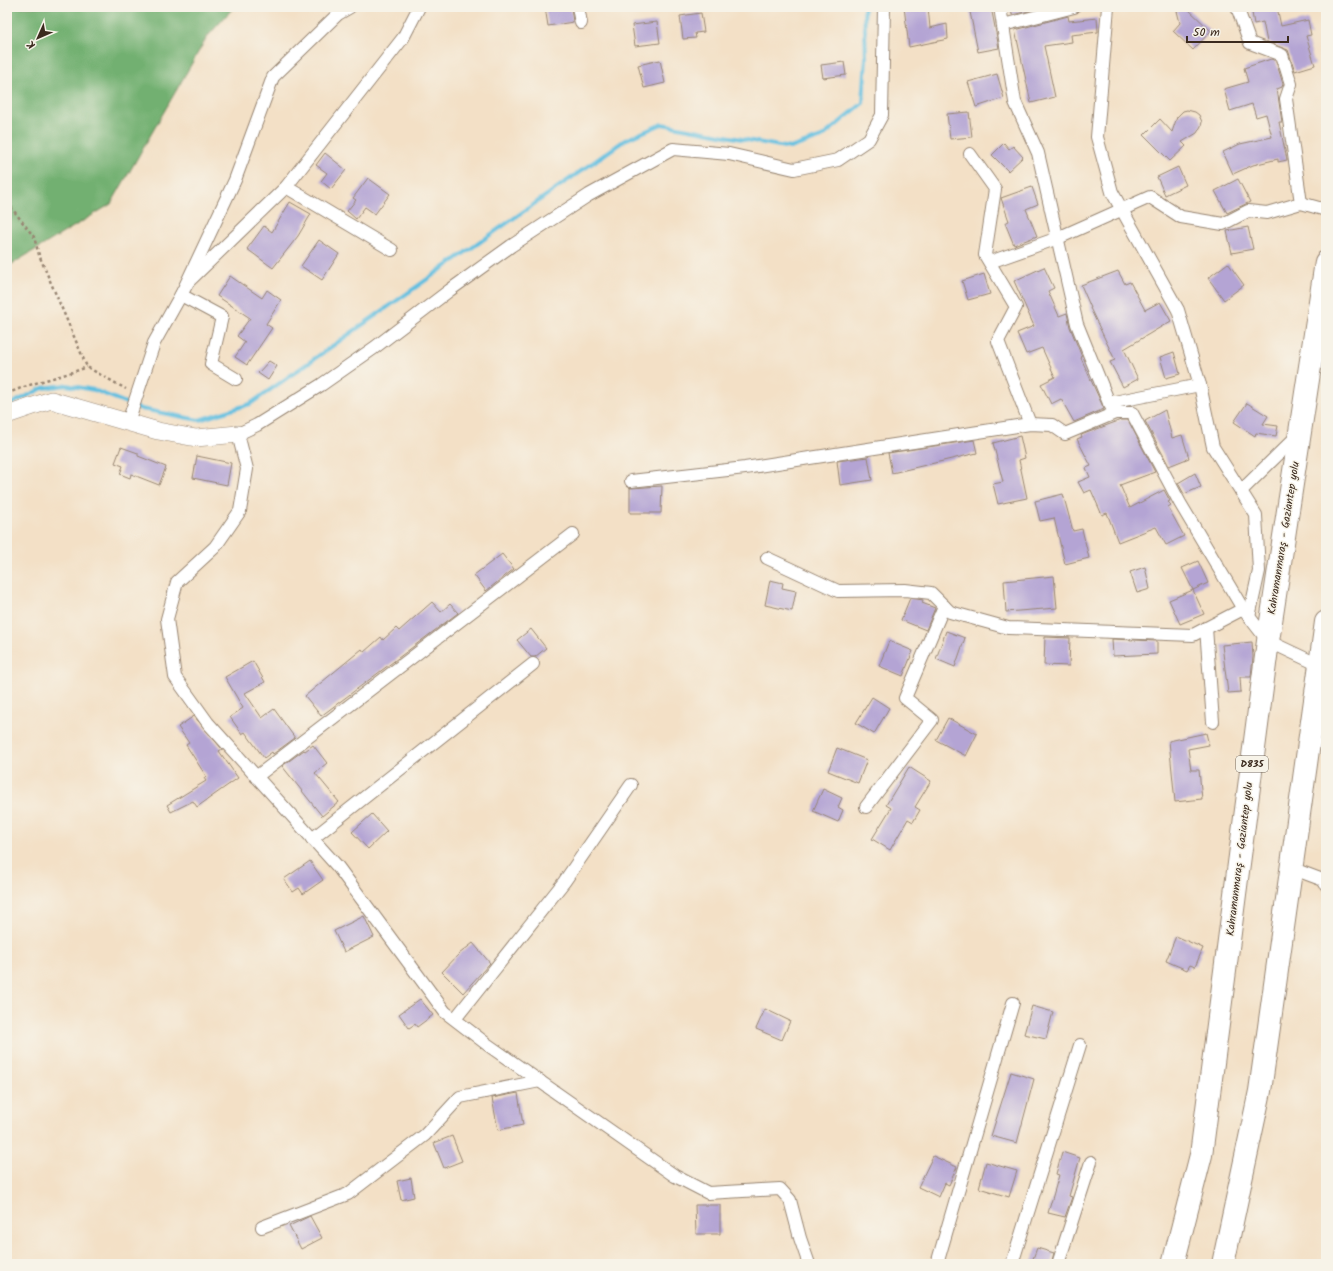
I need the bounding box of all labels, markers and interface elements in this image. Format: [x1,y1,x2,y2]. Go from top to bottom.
north arrow [18,18,58,58]
scale bar [1187,18,1288,44]
text: 50 m [1193,23,1220,42]
text: K [23,35,40,53]
street label: Kahramanmaraş - Gaziantep yolu [1263,459,1305,616]
road number: D835 [1236,756,1268,772]
street label: Kahramanmaraş - Gaziantep yolu [1222,780,1258,937]

